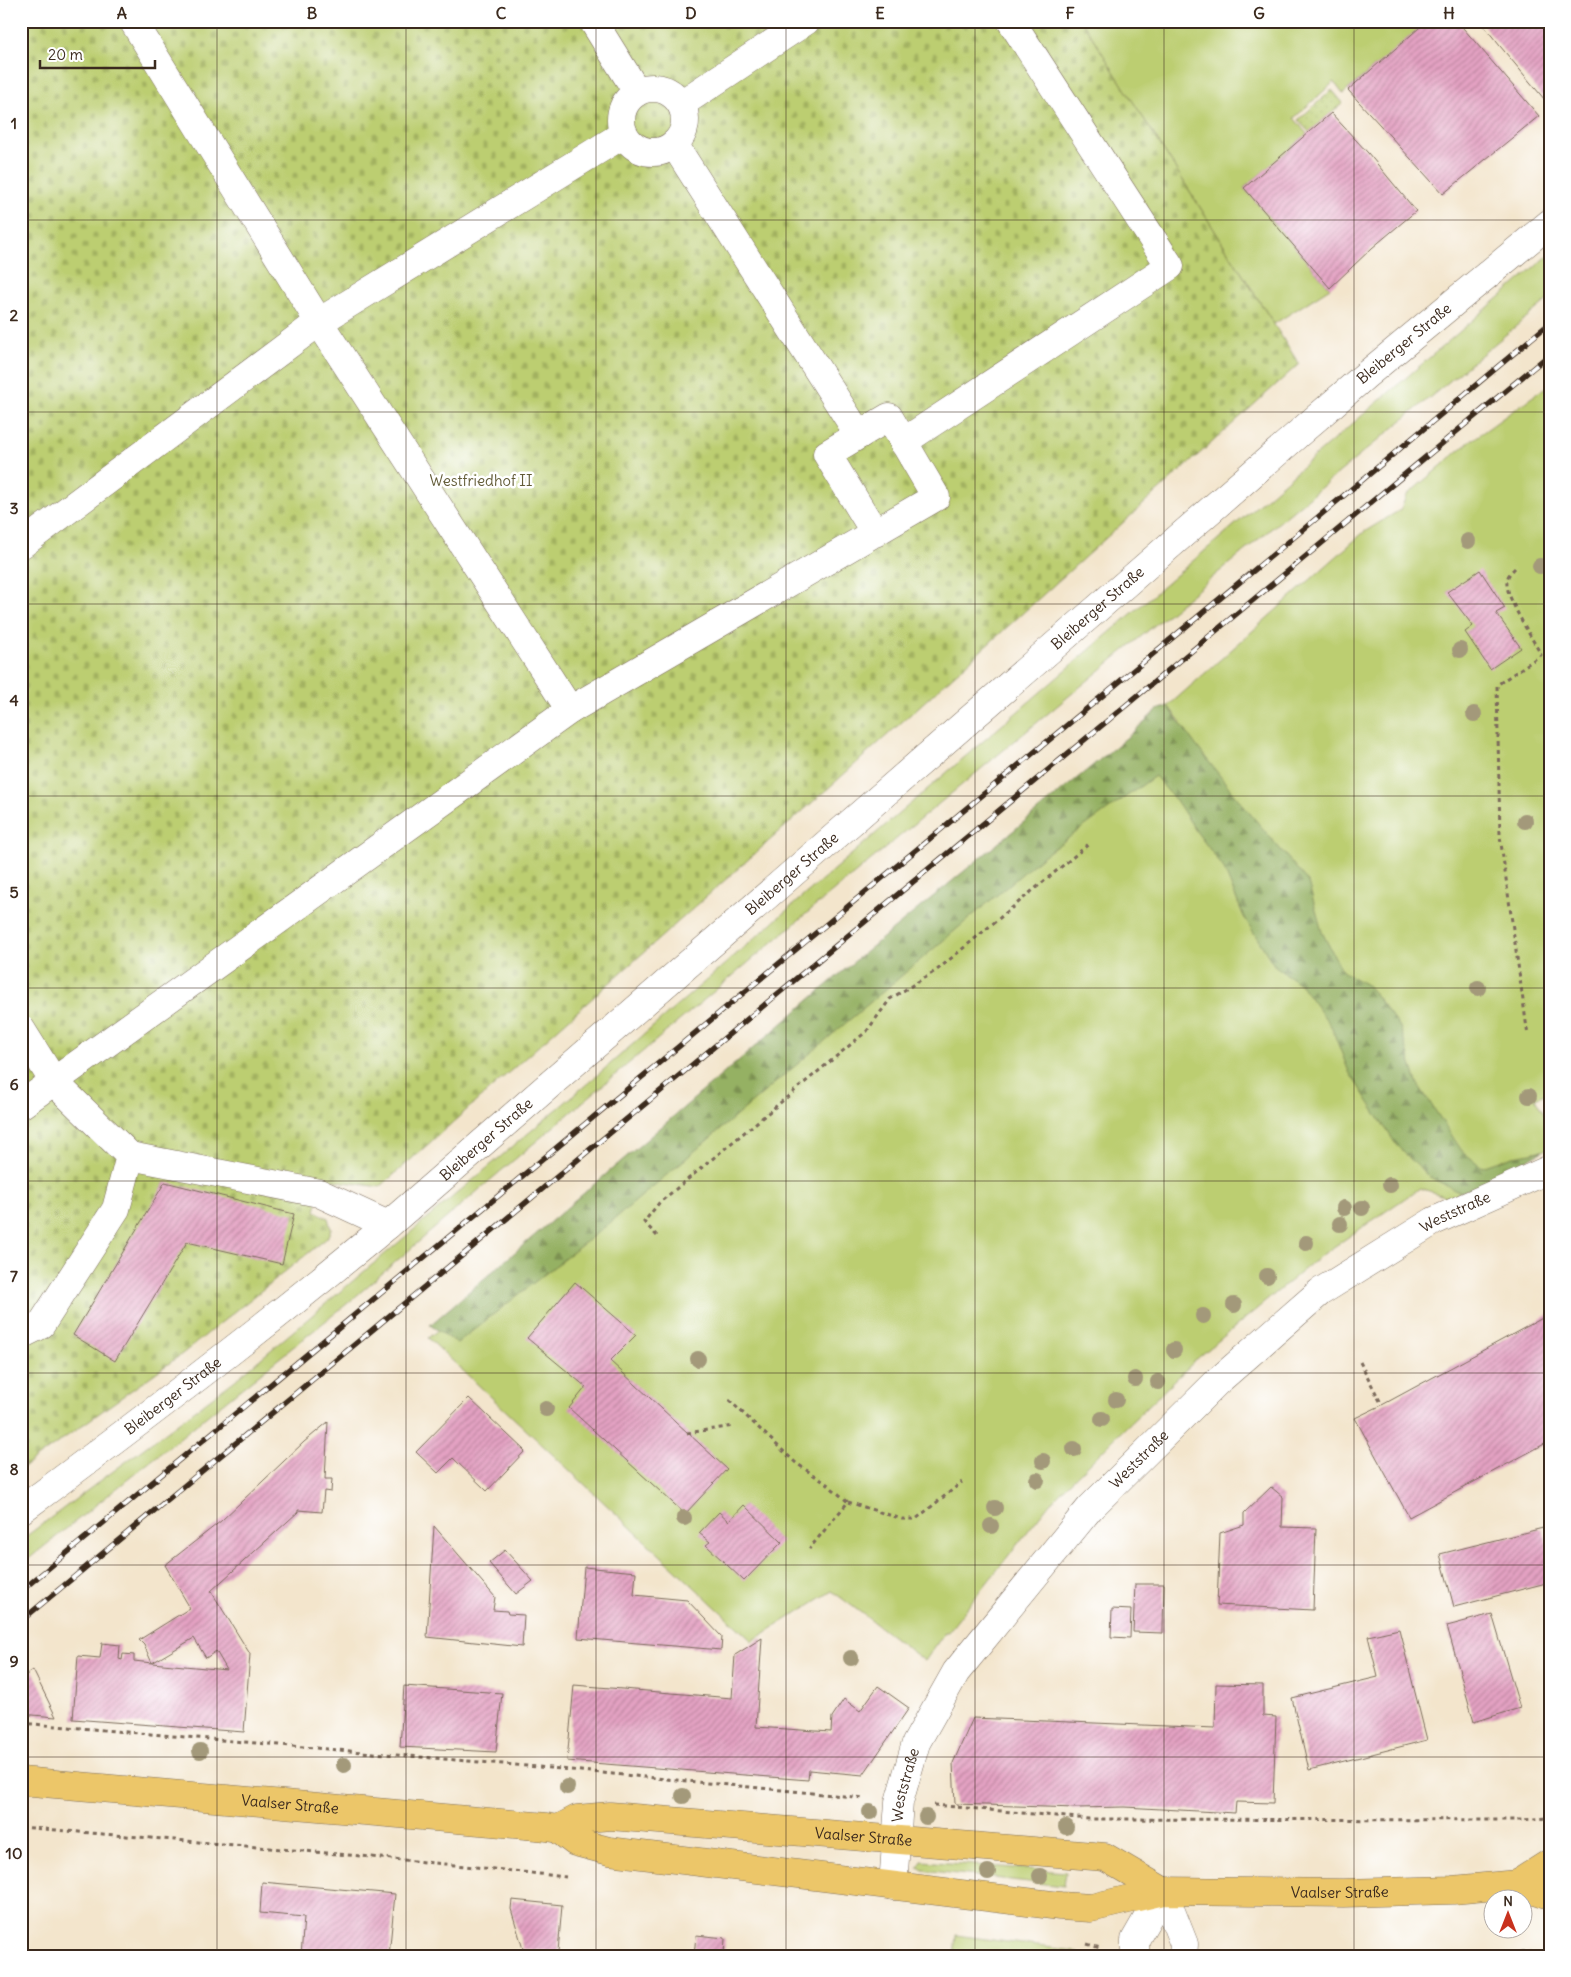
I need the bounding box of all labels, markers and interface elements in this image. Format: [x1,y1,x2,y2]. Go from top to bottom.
text: A [117,3,127,23]
text: B [307,3,318,23]
text: C [496,3,507,23]
text: D [685,3,697,23]
text: E [875,3,885,23]
text: F [1065,3,1075,23]
text: G [1253,3,1265,23]
text: H [1443,3,1455,23]
scale bar [40,38,155,70]
text: 20 m [48,45,83,64]
text: 1 [11,113,17,133]
street label: Bleiberger Straße [1353,298,1455,388]
text: 2 [10,305,19,325]
park label: Westfriedhof II [430,471,532,490]
text: 3 [9,498,19,518]
street label: Bleiberger Straße [1047,562,1148,653]
text: 4 [9,690,19,710]
street label: Bleiberger Straße [741,828,842,919]
text: 5 [9,882,19,902]
text: 6 [9,1074,19,1094]
street label: Bleiberger Straße [436,1094,536,1185]
street label: Weststraße [1416,1187,1493,1236]
text: 7 [10,1266,18,1286]
street label: Bleiberger Straße [120,1352,225,1439]
street label: Weststraße [1105,1426,1172,1492]
text: 8 [9,1459,19,1479]
text: 9 [9,1651,19,1671]
street label: Weststraße [888,1746,923,1823]
street label: Vaalser Straße [240,1790,340,1818]
street label: Vaalser Straße [814,1823,913,1850]
text: 10 [6,1843,22,1863]
street label: Vaalser Straße [1291,1882,1389,1902]
north arrow [1484,1890,1534,1940]
text: N [1503,1892,1513,1910]

